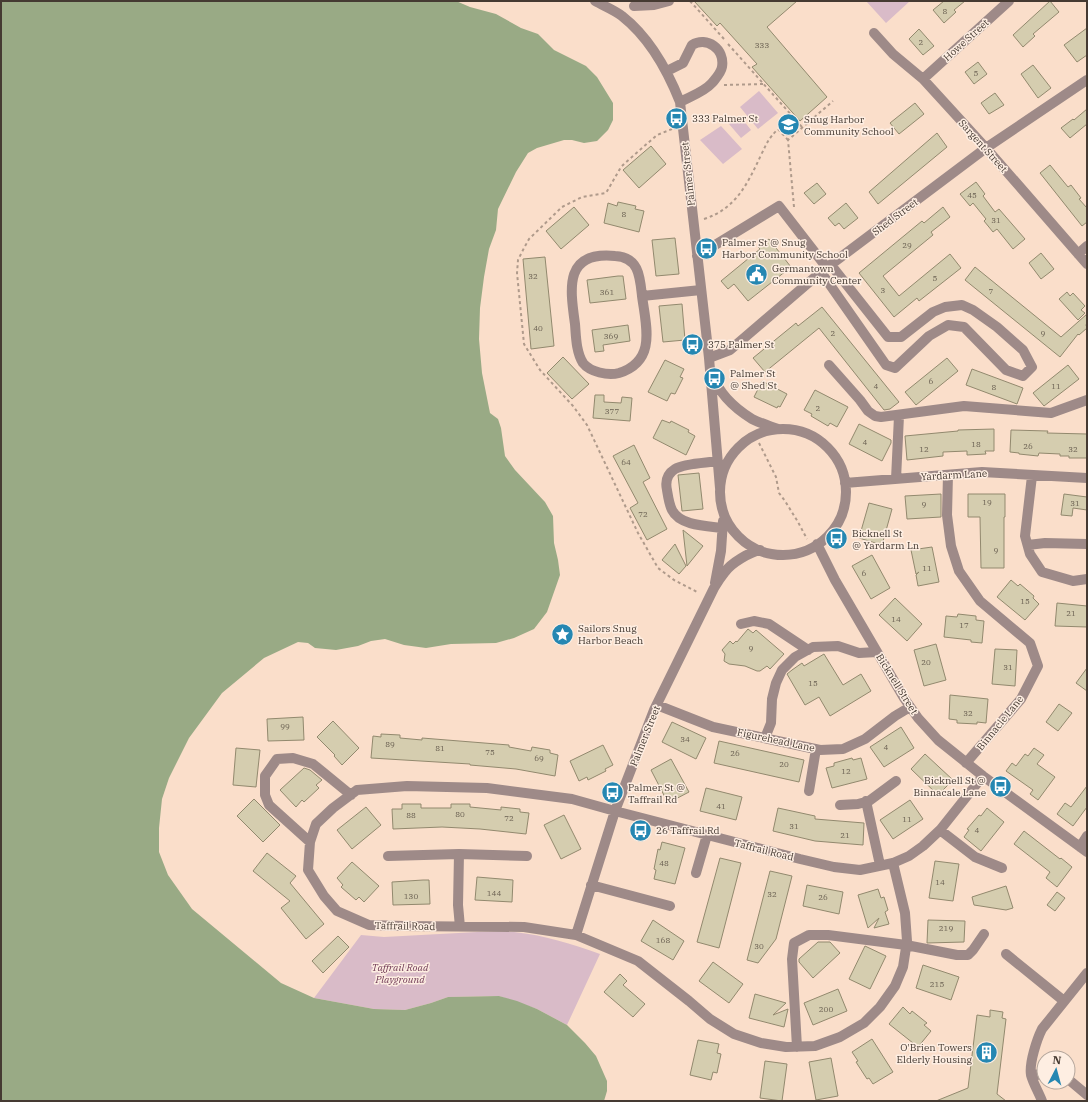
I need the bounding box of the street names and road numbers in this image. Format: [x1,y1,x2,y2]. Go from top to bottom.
street label: Howe Street [941,16,992,64]
street label: Sargent Street [956,117,1011,176]
street label: Palmer Street [678,141,698,207]
street label: Shed Street [869,195,921,238]
street label: Yardarm Lane [920,467,988,483]
street label: Bicknell Street [873,651,921,717]
street label: Binnacle Lane [974,693,1026,753]
street label: Palmer Street [627,703,663,768]
street label: Figurehead Lane [736,725,816,755]
street label: Taffrail Road [733,836,795,864]
street label: Taffrail Road [375,919,435,933]

